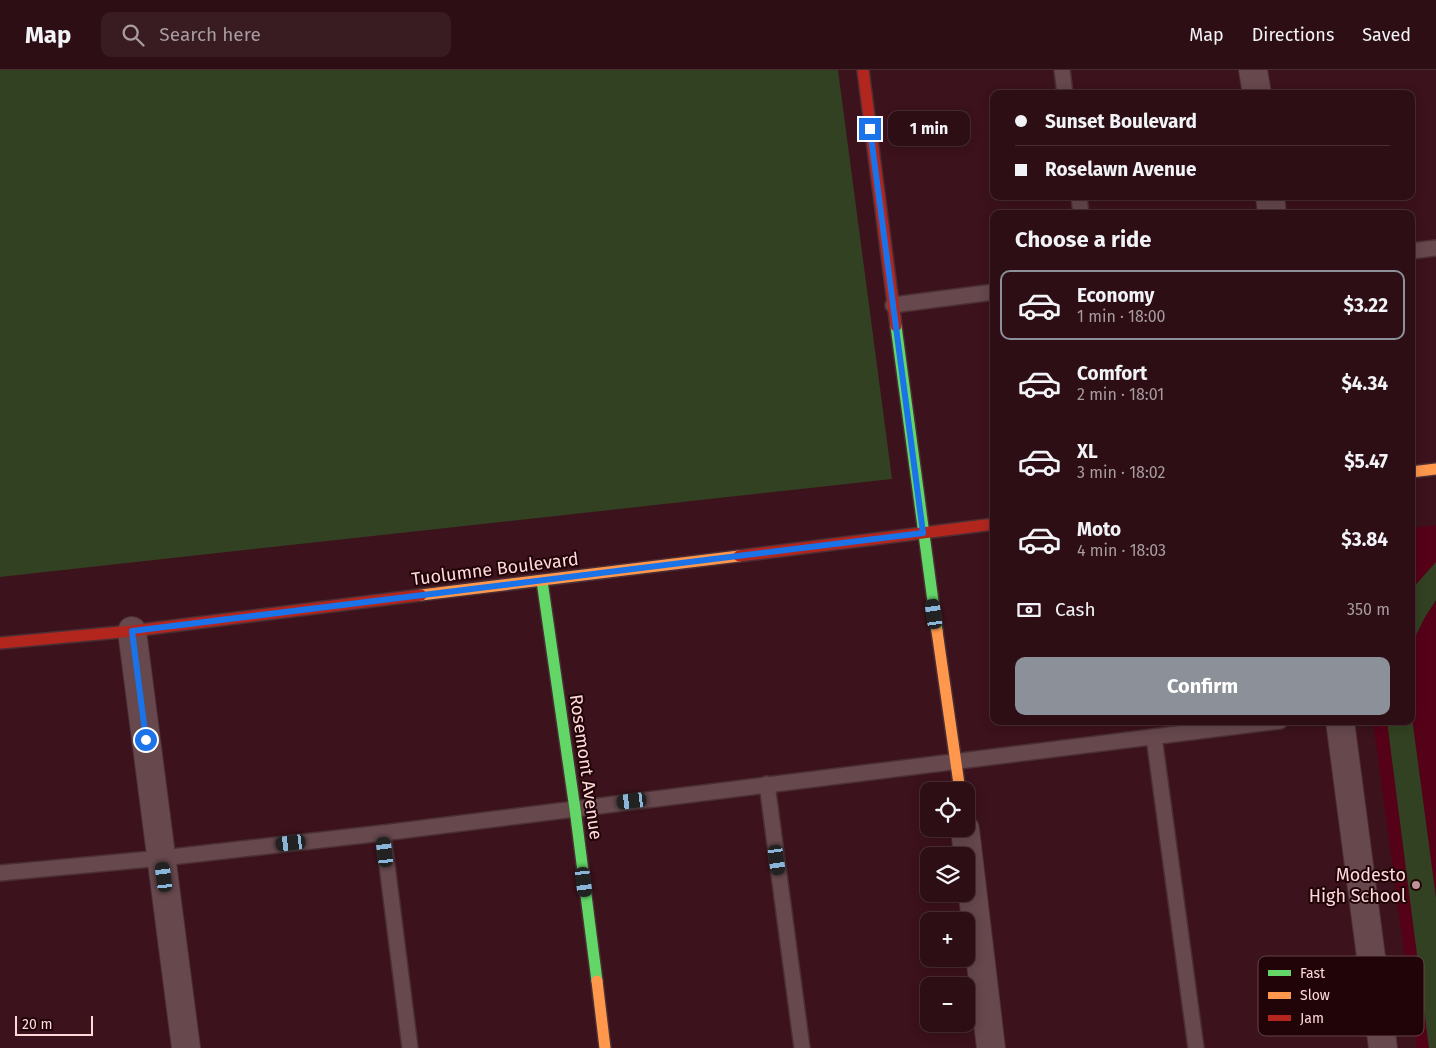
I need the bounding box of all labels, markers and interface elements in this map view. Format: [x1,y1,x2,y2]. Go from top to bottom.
search box [101,12,451,57]
text: Map [25,21,71,49]
icon: search [119,21,147,49]
text: Search here [159,23,261,46]
text: Map [1189,24,1224,46]
text: Directions [1252,24,1334,46]
text: Saved [1362,24,1411,46]
text: Sunset Boulevard [1045,110,1197,133]
callout: 1 min [888,112,970,146]
route end [859,118,881,140]
text: 1 min [910,119,948,138]
text: Roselawn Avenue [1045,158,1196,181]
text: Choose a ride [1015,226,1151,253]
icon: car [1017,283,1062,328]
text: Economy [1077,284,1154,307]
text: $3.22 [1343,294,1388,317]
text: 1 min · 18:00 [1077,307,1166,326]
icon: car [1017,361,1062,406]
text: Comfort [1077,362,1147,385]
text: $4.34 [1341,372,1388,395]
text: 2 min · 18:01 [1077,385,1164,404]
icon: car [1017,439,1062,484]
text: XL [1077,440,1098,463]
text: $5.47 [1344,450,1388,473]
text: 3 min · 18:02 [1077,463,1165,482]
icon: car [1017,517,1062,562]
text: Moto [1077,518,1121,541]
text: $3.84 [1341,528,1388,551]
text: 4 min · 18:03 [1077,541,1166,560]
street label: Tuolumne Boulevard [410,548,580,590]
icon: cash [1015,596,1043,624]
car [924,598,943,630]
text: Cash [1055,598,1096,621]
text: 350 m [1347,600,1390,619]
button: Confirm [1015,657,1390,715]
street label: Rosemont Avenue [565,693,607,841]
route start [135,729,157,751]
map controls [920,782,975,1032]
button: locate [920,782,975,837]
car [616,792,647,810]
car [275,834,306,852]
car [375,836,394,868]
car [767,844,786,876]
button: layers [920,847,975,902]
car [154,861,173,893]
place label: Modesto High School [1309,864,1406,907]
car [574,866,593,898]
marker: Modesto High School [1410,879,1422,891]
button: + [920,912,975,967]
legend [1258,956,1424,1036]
text: Fast [1300,965,1326,982]
button: − [920,977,975,1032]
text: Slow [1300,987,1330,1004]
text: Jam [1300,1010,1324,1027]
scale bar [15,1013,92,1036]
text: 20 m [22,1016,52,1033]

